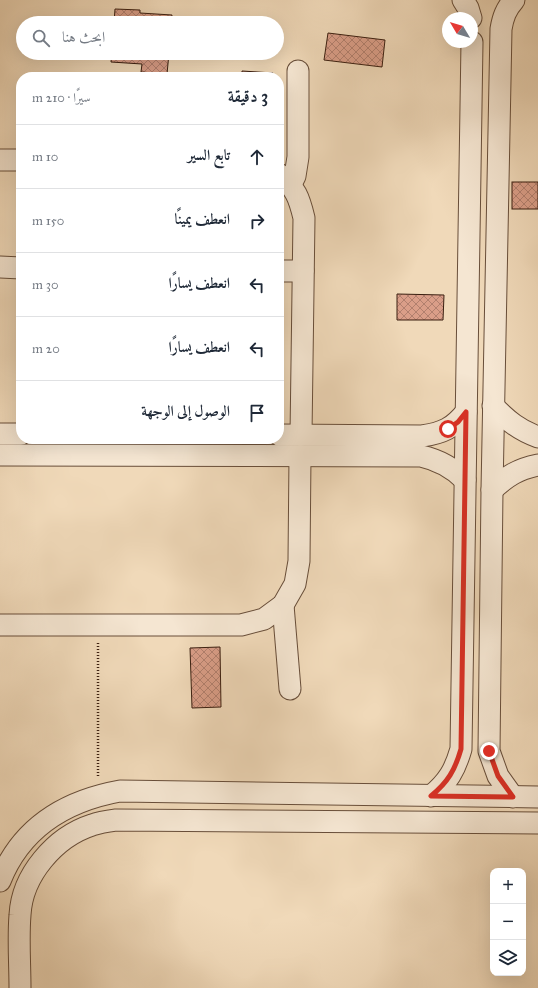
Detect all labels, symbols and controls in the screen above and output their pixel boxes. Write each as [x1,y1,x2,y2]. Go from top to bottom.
north arrow [442,12,478,48]
search box [16,16,284,60]
icon: search [30,27,52,49]
text: ابحث هنا [62,28,105,46]
text: 3 دقيقة [228,86,268,107]
text: سيرًا · 210 m [32,90,91,106]
text: تابع السير [188,146,230,164]
icon: ahead [246,146,268,168]
text: 10 m [32,149,58,165]
text: انعطف يمينًا [175,210,230,228]
icon: right [246,210,268,232]
text: 150 m [32,213,64,229]
text: انعطف يسارًا [168,274,230,292]
icon: left [246,274,268,296]
text: 30 m [32,277,59,293]
text: انعطف يسارًا [168,338,230,356]
icon: left [246,338,268,360]
text: 20 m [32,341,60,357]
text: الوصول إلى الوجهة [141,402,230,420]
icon: arrive [246,402,268,424]
route start [439,420,457,438]
route end [480,742,498,760]
map controls [490,868,526,976]
button: + [490,868,526,904]
button: − [490,904,526,940]
button: layers [490,940,526,976]

